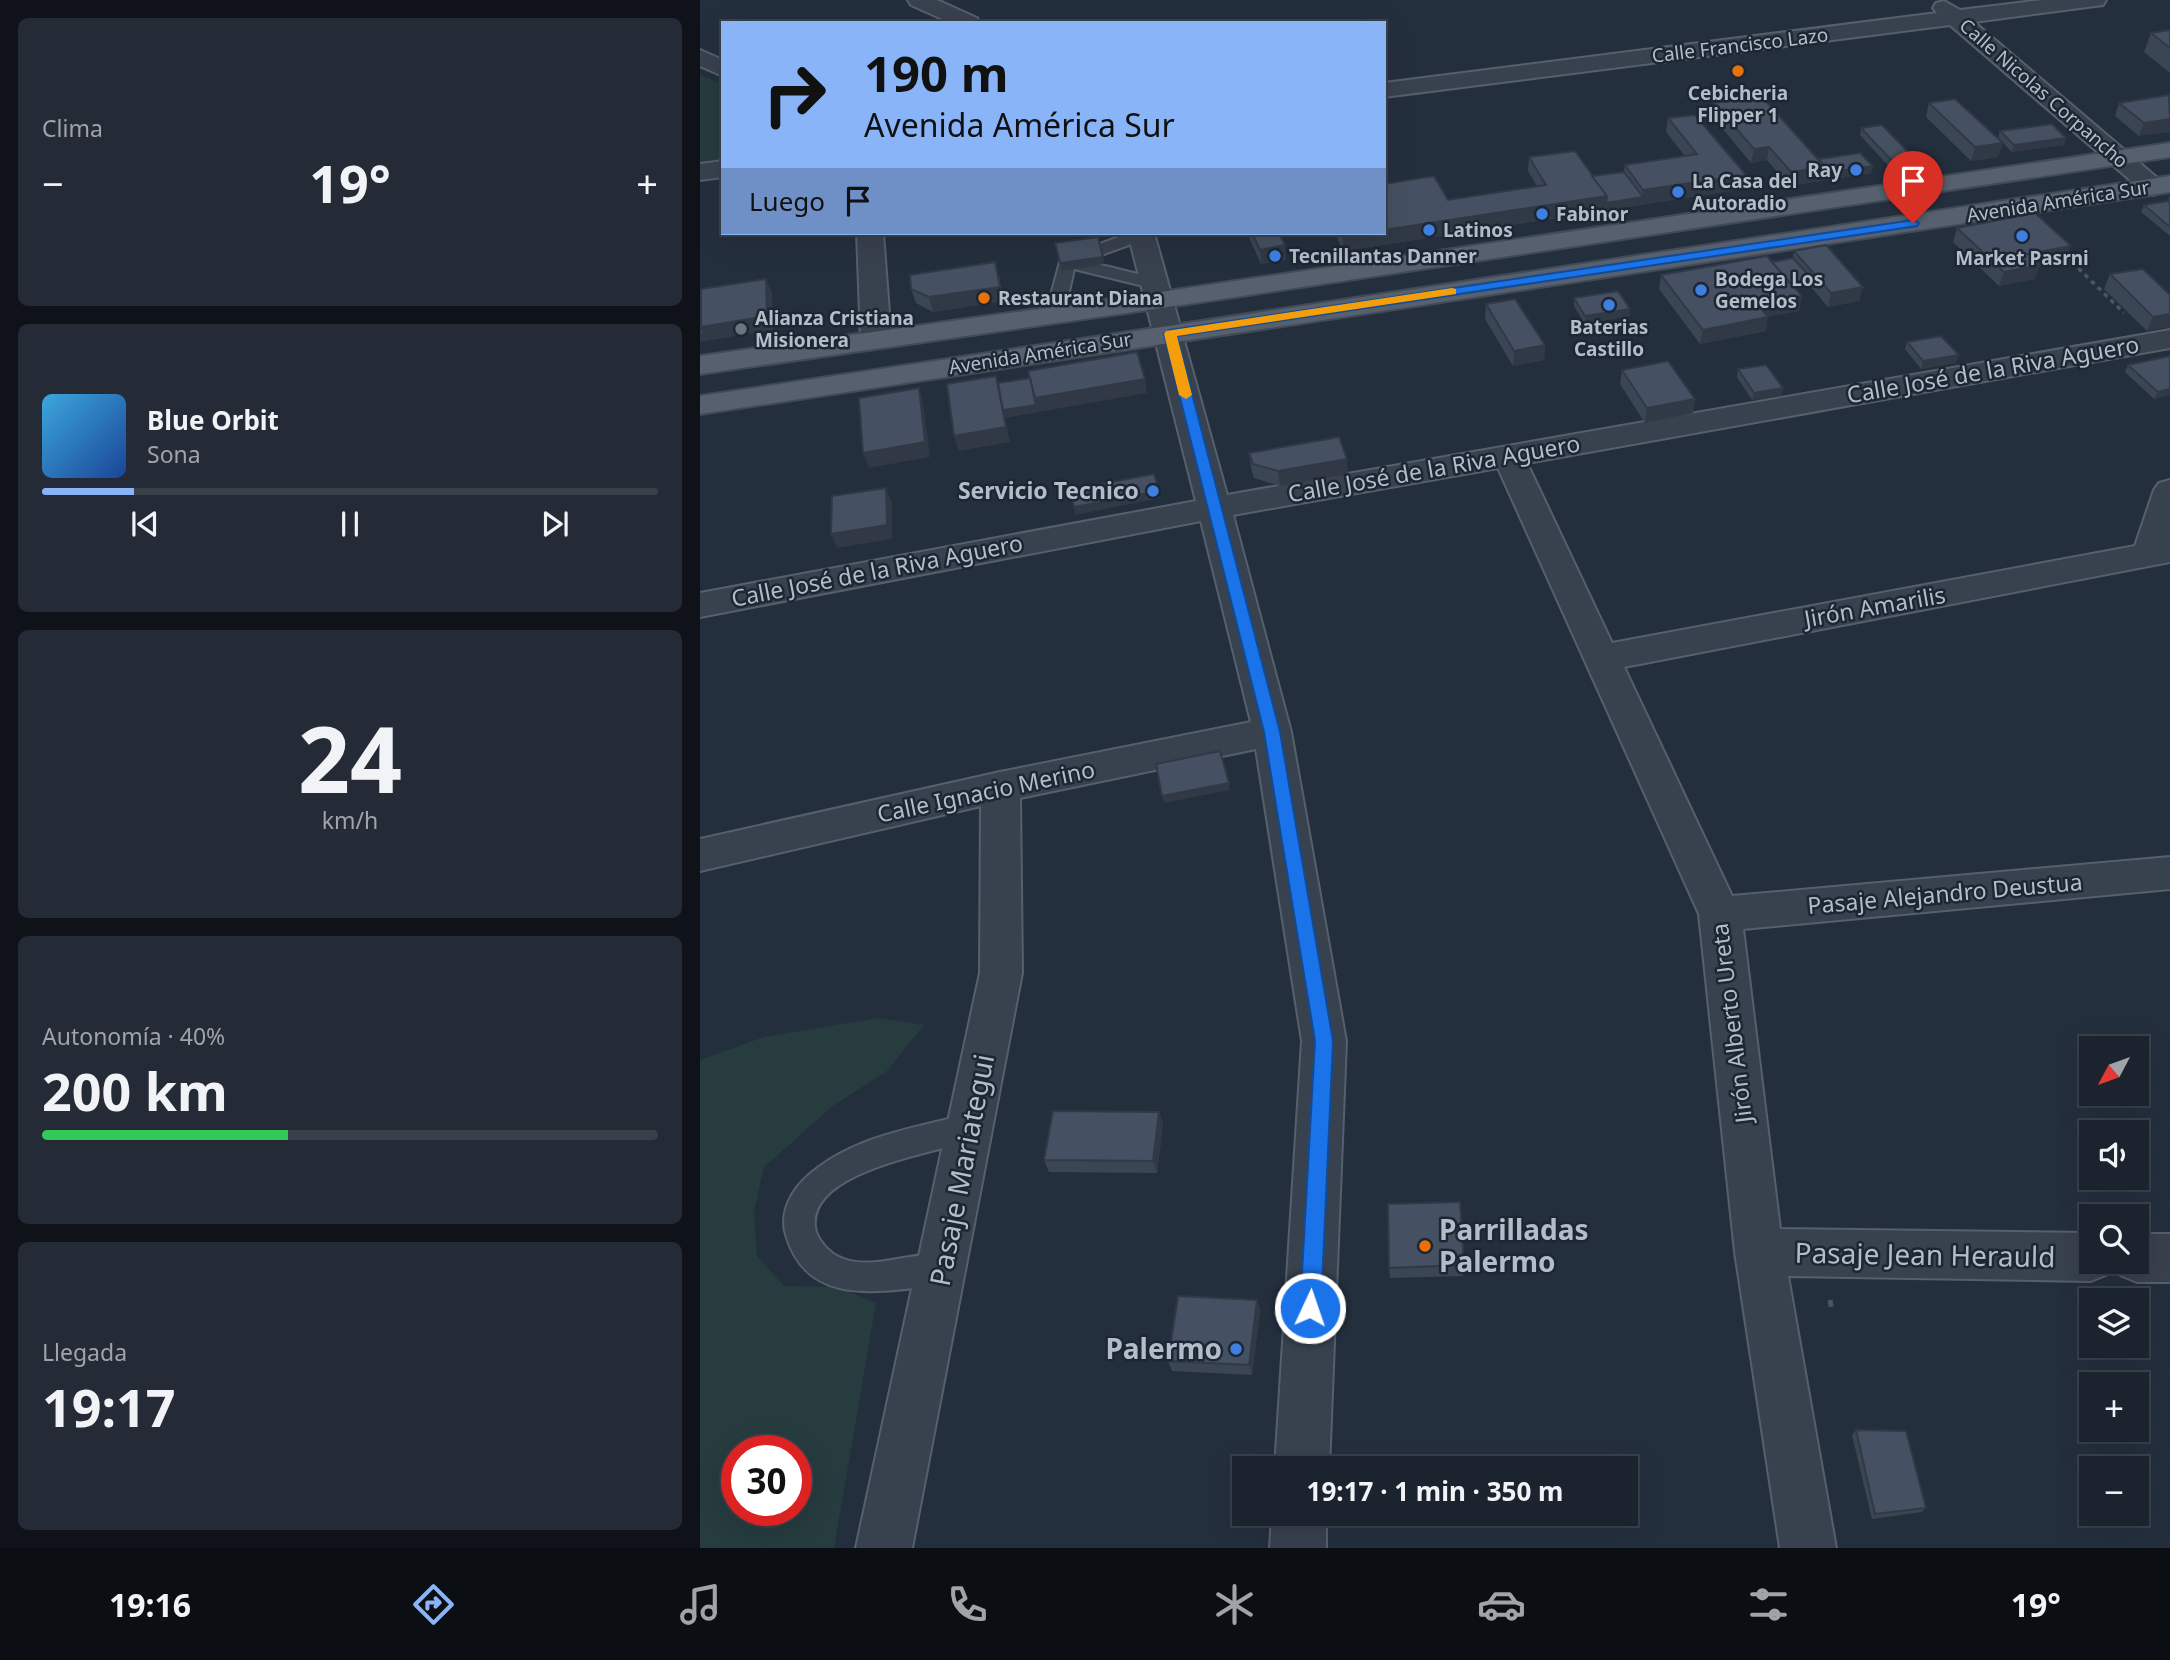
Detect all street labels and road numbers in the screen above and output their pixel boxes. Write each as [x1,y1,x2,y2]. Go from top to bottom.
street label: Calle Nicolas Corpancho [1954,13,2134,173]
street label: Calle Francisco Lazo [1650,21,1830,69]
street label: Avenida América Sur [1965,174,2151,228]
street label: Avenida América Sur [947,326,1133,380]
street label: Calle José de la Riva Aguero [1844,328,2141,410]
street label: Calle José de la Riva Aguero [1285,427,1582,509]
street label: Calle José de la Riva Aguero [728,526,1025,614]
street label: Jirón Amarilis [1800,578,1948,635]
street label: Calle Ignacio Merino [874,752,1097,830]
street label: Pasaje Alejandro Deustua [1806,865,2084,921]
street label: Jirón Alberto Ureta [1703,921,1759,1127]
street label: Pasaje Mariategui [920,1051,1002,1289]
street label: Pasaje Jean Herauld [1794,1233,2056,1275]

